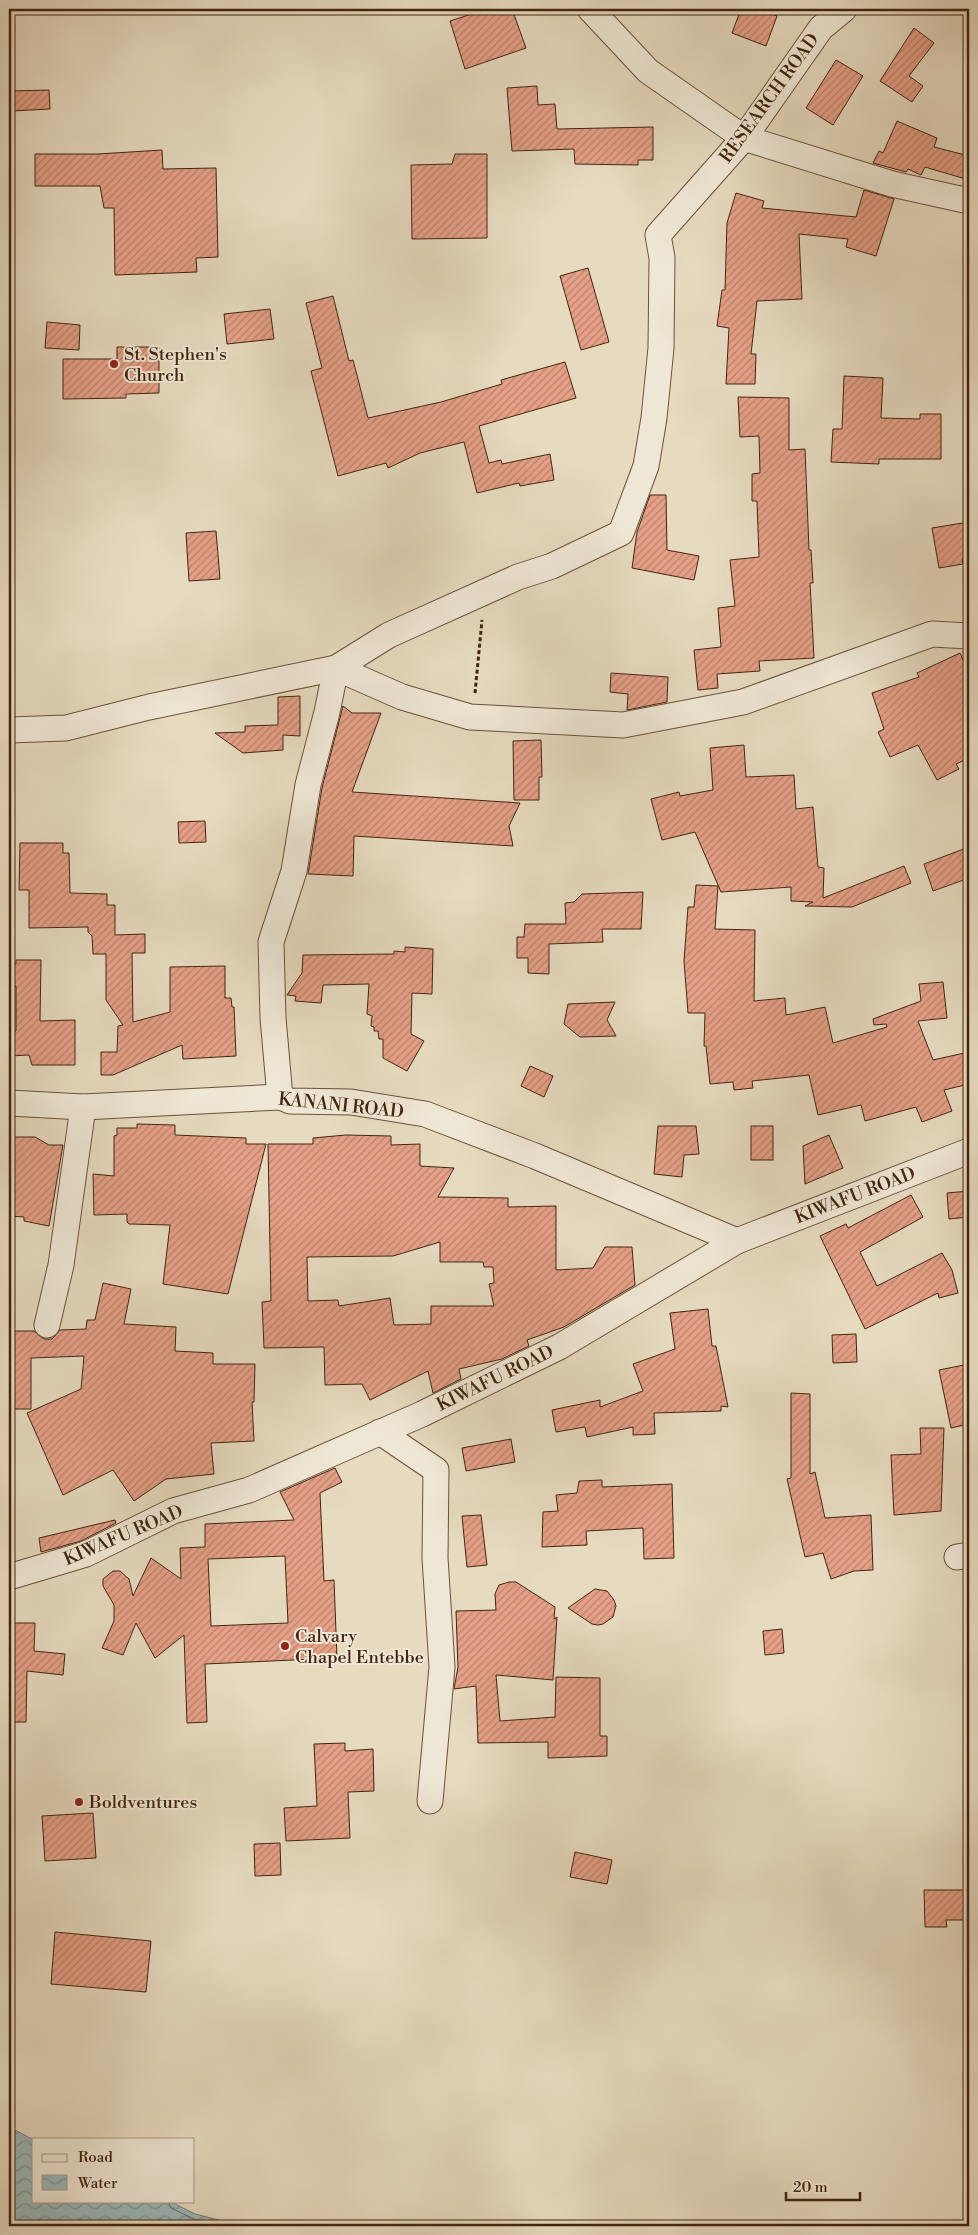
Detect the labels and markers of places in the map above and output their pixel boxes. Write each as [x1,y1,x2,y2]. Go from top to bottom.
place label: St. Stephen's Church [124,343,227,387]
marker: St. Stephen's Church [108,358,120,370]
place label: Calvary Chapel Entebbe [295,1625,424,1669]
marker: Calvary Chapel Entebbe [279,1640,291,1652]
place label: Boldventures [88,1791,197,1814]
marker: Boldventures [73,1796,85,1808]

